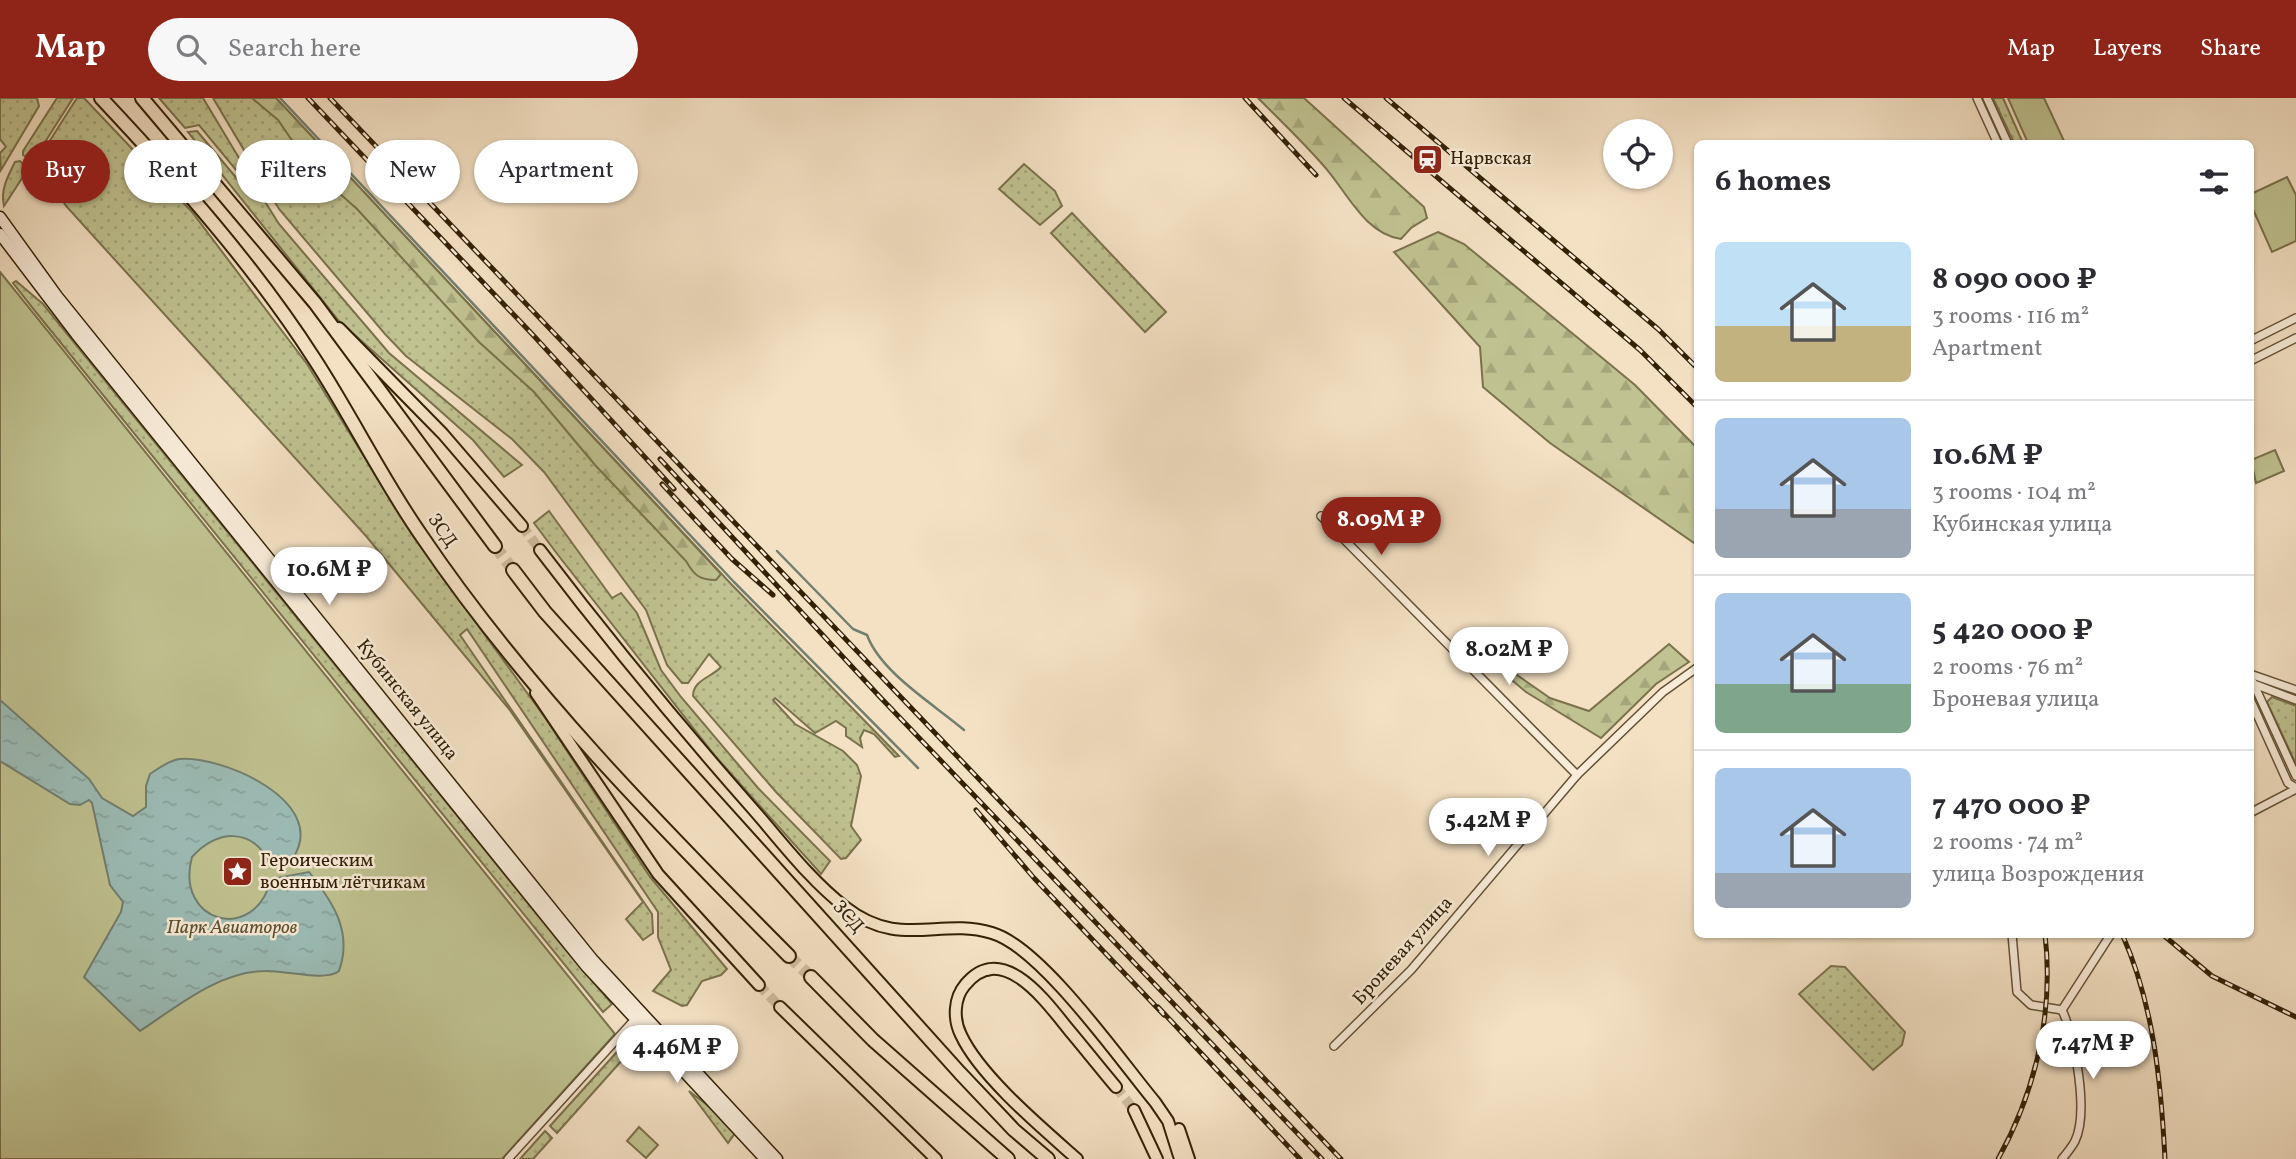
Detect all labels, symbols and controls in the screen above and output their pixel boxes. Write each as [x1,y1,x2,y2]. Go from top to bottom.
search box [148,18,638,81]
text: Map [35,26,106,72]
icon: search [172,30,210,68]
text: Search here [228,31,361,67]
text: Map [2007,32,2055,66]
text: Layers [2093,32,2162,66]
text: Share [2200,32,2261,66]
map controls [1603,119,1673,189]
button: locate [1603,119,1673,189]
chip: Buy [21,140,110,203]
chip: Rent [124,140,222,203]
chip: Filters [236,140,351,203]
chip: New [365,140,460,203]
chip: Apartment [474,140,638,203]
station icon: Нарвская [1410,142,1444,176]
place label: Нарвская [1450,146,1532,172]
text: 6 homes [1715,161,1831,203]
icon: filters [2195,163,2233,201]
text: 8 090 000 ₽ [1932,259,2097,301]
icon: home [1771,270,1855,354]
text: 3 rooms · 116 m² [1932,301,2089,333]
text: Apartment [1932,333,2043,365]
text: 10.6M ₽ [1932,435,2043,477]
icon: home [1771,446,1855,530]
text: 3 rooms · 104 m² [1932,477,2096,509]
pin: 8.09M ₽ [1316,498,1446,557]
text: 8.09M ₽ [1337,504,1425,536]
street label: ЗСД [421,509,463,553]
text: Кубинская улица [1932,509,2113,541]
pin: 10.6M ₽ [264,547,394,607]
text: 10.6M ₽ [286,554,372,586]
text: 5 420 000 ₽ [1932,610,2093,652]
icon: home [1771,621,1855,705]
pin: 8.02M ₽ [1444,628,1574,687]
street label: Кубинская улица [350,634,464,766]
text: 8.02M ₽ [1465,634,1553,666]
text: 2 rooms · 76 m² [1932,652,2083,684]
text: Броневая улица [1932,684,2100,716]
text: 7 470 000 ₽ [1932,785,2091,827]
icon: home [1771,796,1855,880]
pin: 5.42M ₽ [1423,798,1553,858]
text: 5.42M ₽ [1445,805,1531,837]
text: 2 rooms · 74 m² [1932,827,2083,859]
place label: Героическим военным лётчикам [260,848,426,896]
place icon: Героическим военным лётчикам [220,855,254,889]
text: улица Возрождения [1932,859,2144,891]
street label: Броневая улица [1347,891,1459,1011]
street label: ЗСД [826,895,870,939]
park label: Парк Авиаторов [167,915,297,941]
pin: 7.47M ₽ [2028,1021,2158,1081]
pin: 4.46M ₽ [612,1026,742,1085]
text: 7.47M ₽ [2052,1028,2134,1060]
text: 4.46M ₽ [632,1032,722,1064]

